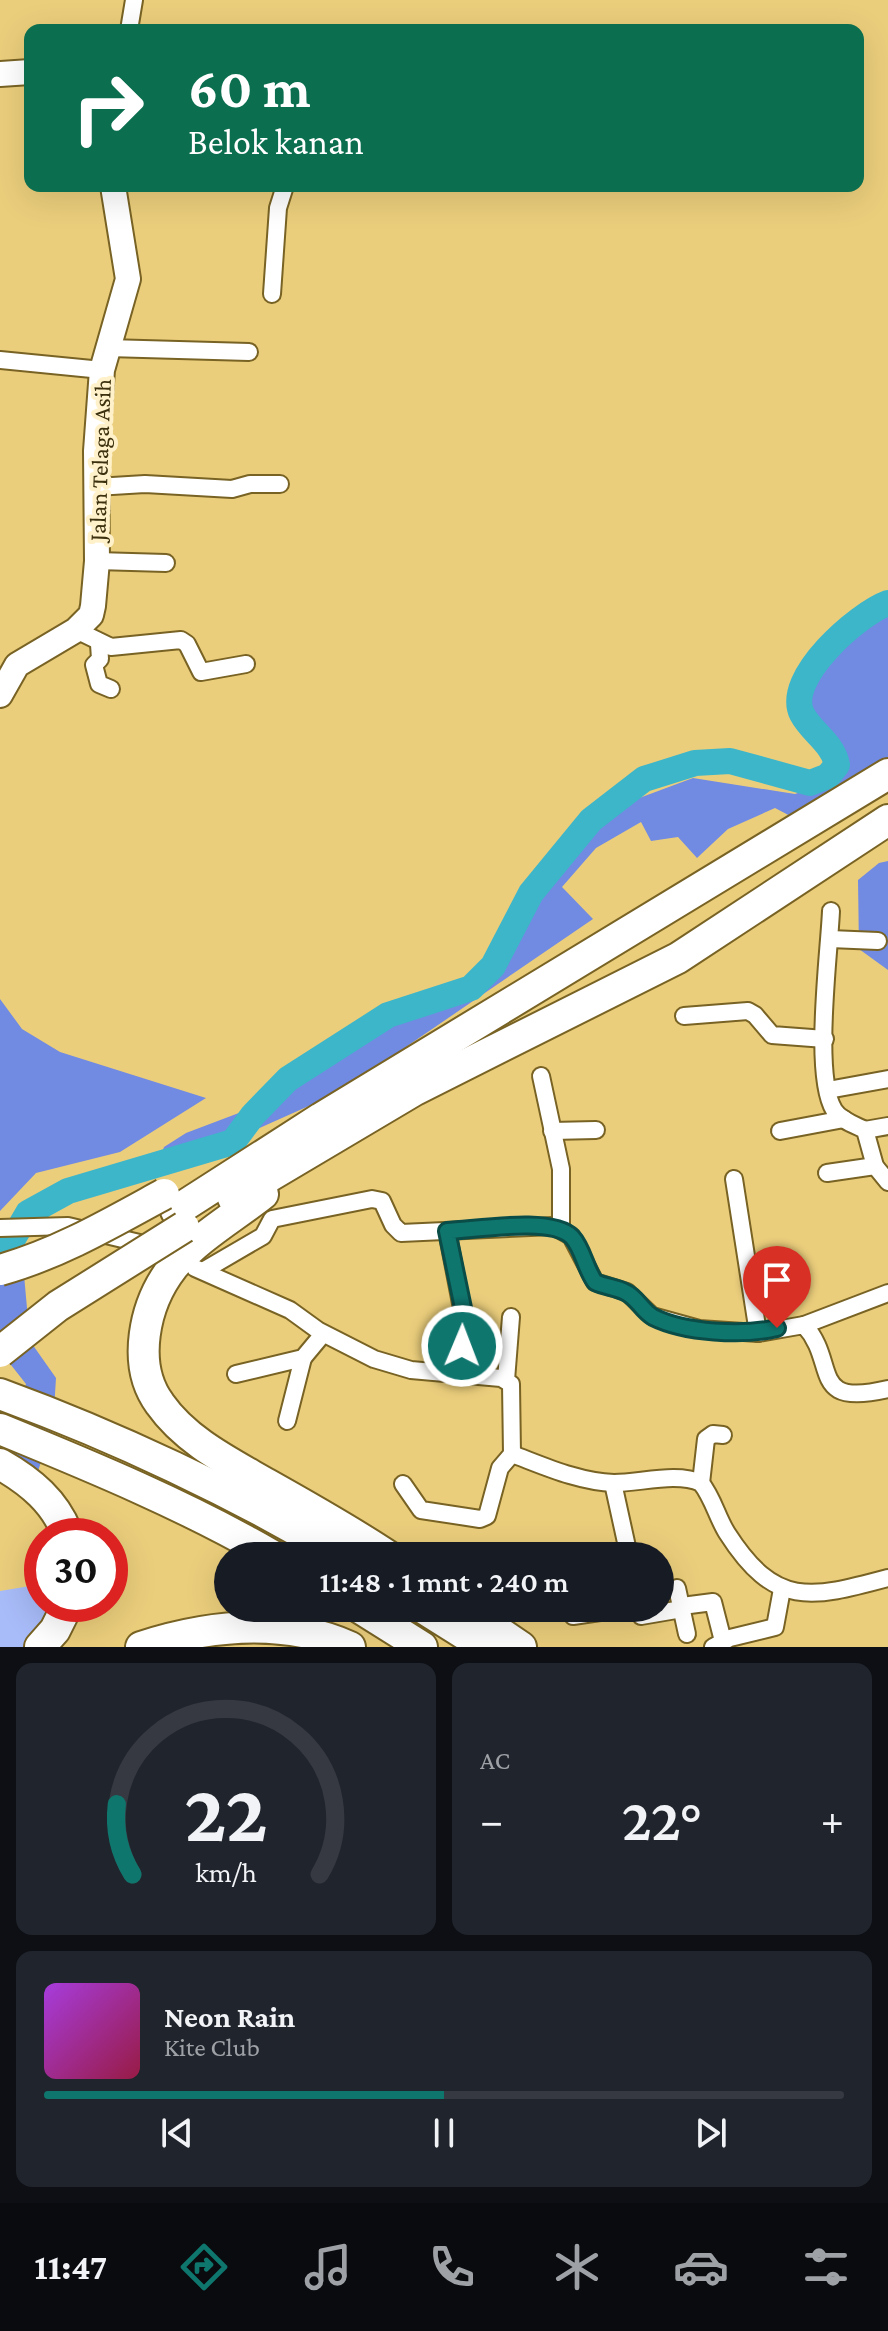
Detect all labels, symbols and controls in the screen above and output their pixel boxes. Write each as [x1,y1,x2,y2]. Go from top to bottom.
icon: right [56,56,160,160]
text: 60 m [188,57,311,119]
text: Belok kanan [188,122,364,162]
street label: Jalan Telaga Asih [83,378,116,544]
pin [743,1246,811,1328]
icon: arrive [755,1258,799,1302]
position arrow [420,1304,504,1388]
speed limit sign: 30 [24,1518,128,1622]
text: 11:48 · 1 mnt · 240 m [319,1565,569,1598]
text: AC [480,1746,510,1775]
text: 22 [184,1766,268,1859]
text: 22° [622,1786,702,1853]
text: − [480,1796,503,1844]
text: + [821,1796,844,1844]
text: km/h [195,1856,257,1888]
text: Neon Rain [164,2000,295,2033]
text: Kite Club [164,2033,260,2062]
icon: previous [155,2111,199,2155]
icon: pause [422,2111,466,2155]
icon: next [689,2111,733,2155]
icon: directions [176,2239,232,2295]
icon: music [300,2239,356,2295]
icon: phone [424,2239,480,2295]
icon: climate [549,2239,605,2295]
icon: car [673,2239,729,2295]
icon: filters [798,2239,854,2295]
text: 11:47 [34,2247,107,2287]

